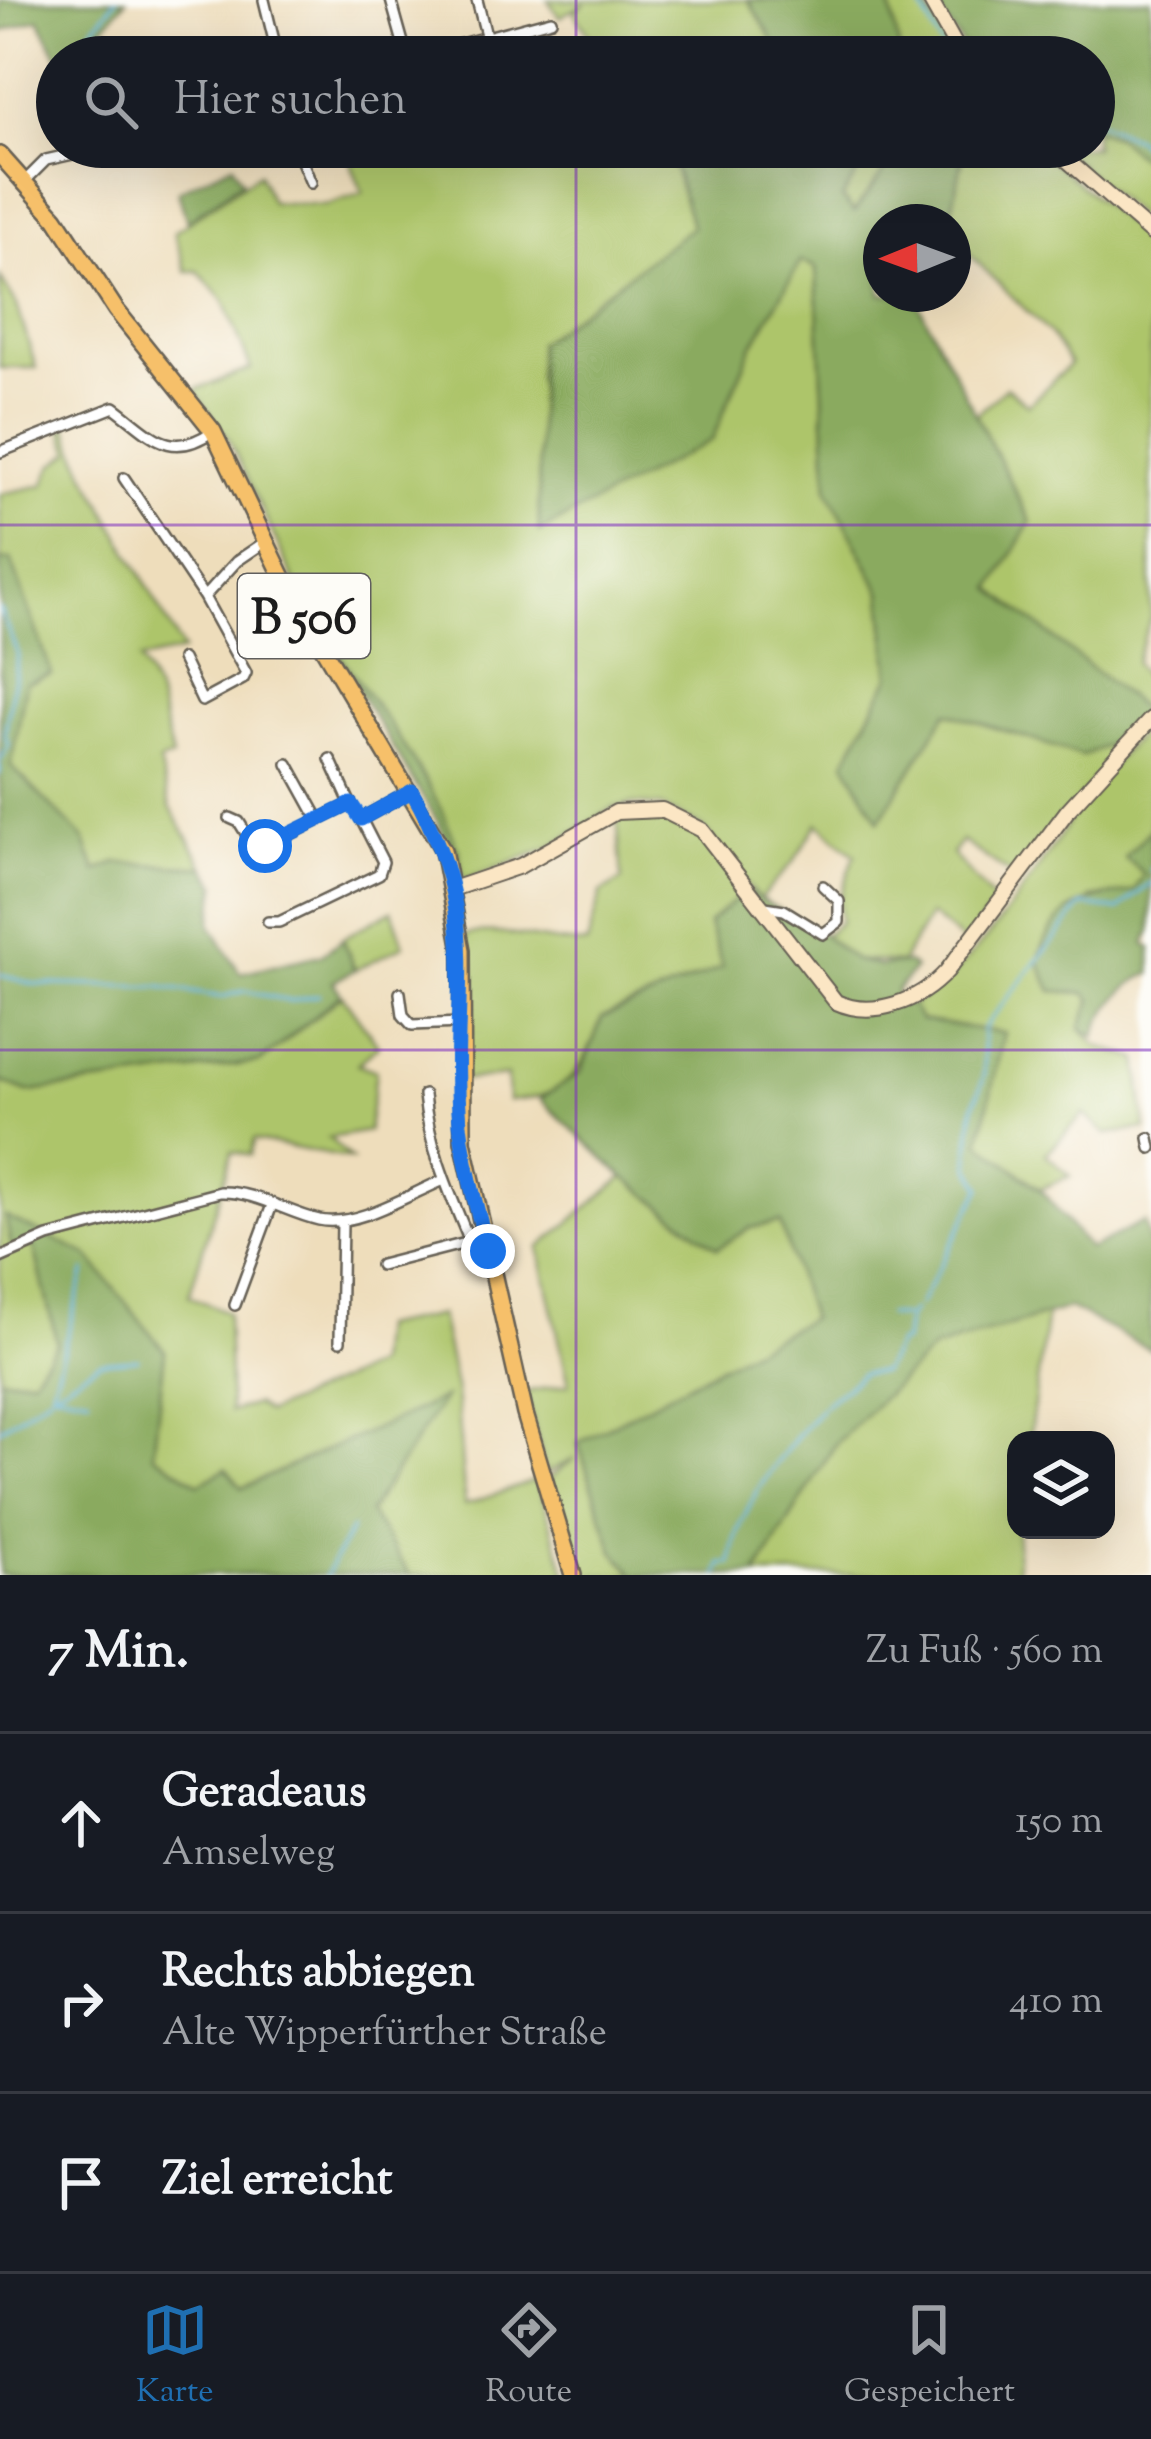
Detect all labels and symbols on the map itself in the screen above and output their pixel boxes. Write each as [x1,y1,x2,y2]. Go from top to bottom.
north arrow [863,204,971,312]
road number: B 506 [238,574,370,658]
route start [238,819,292,873]
route end [461,1224,515,1278]

